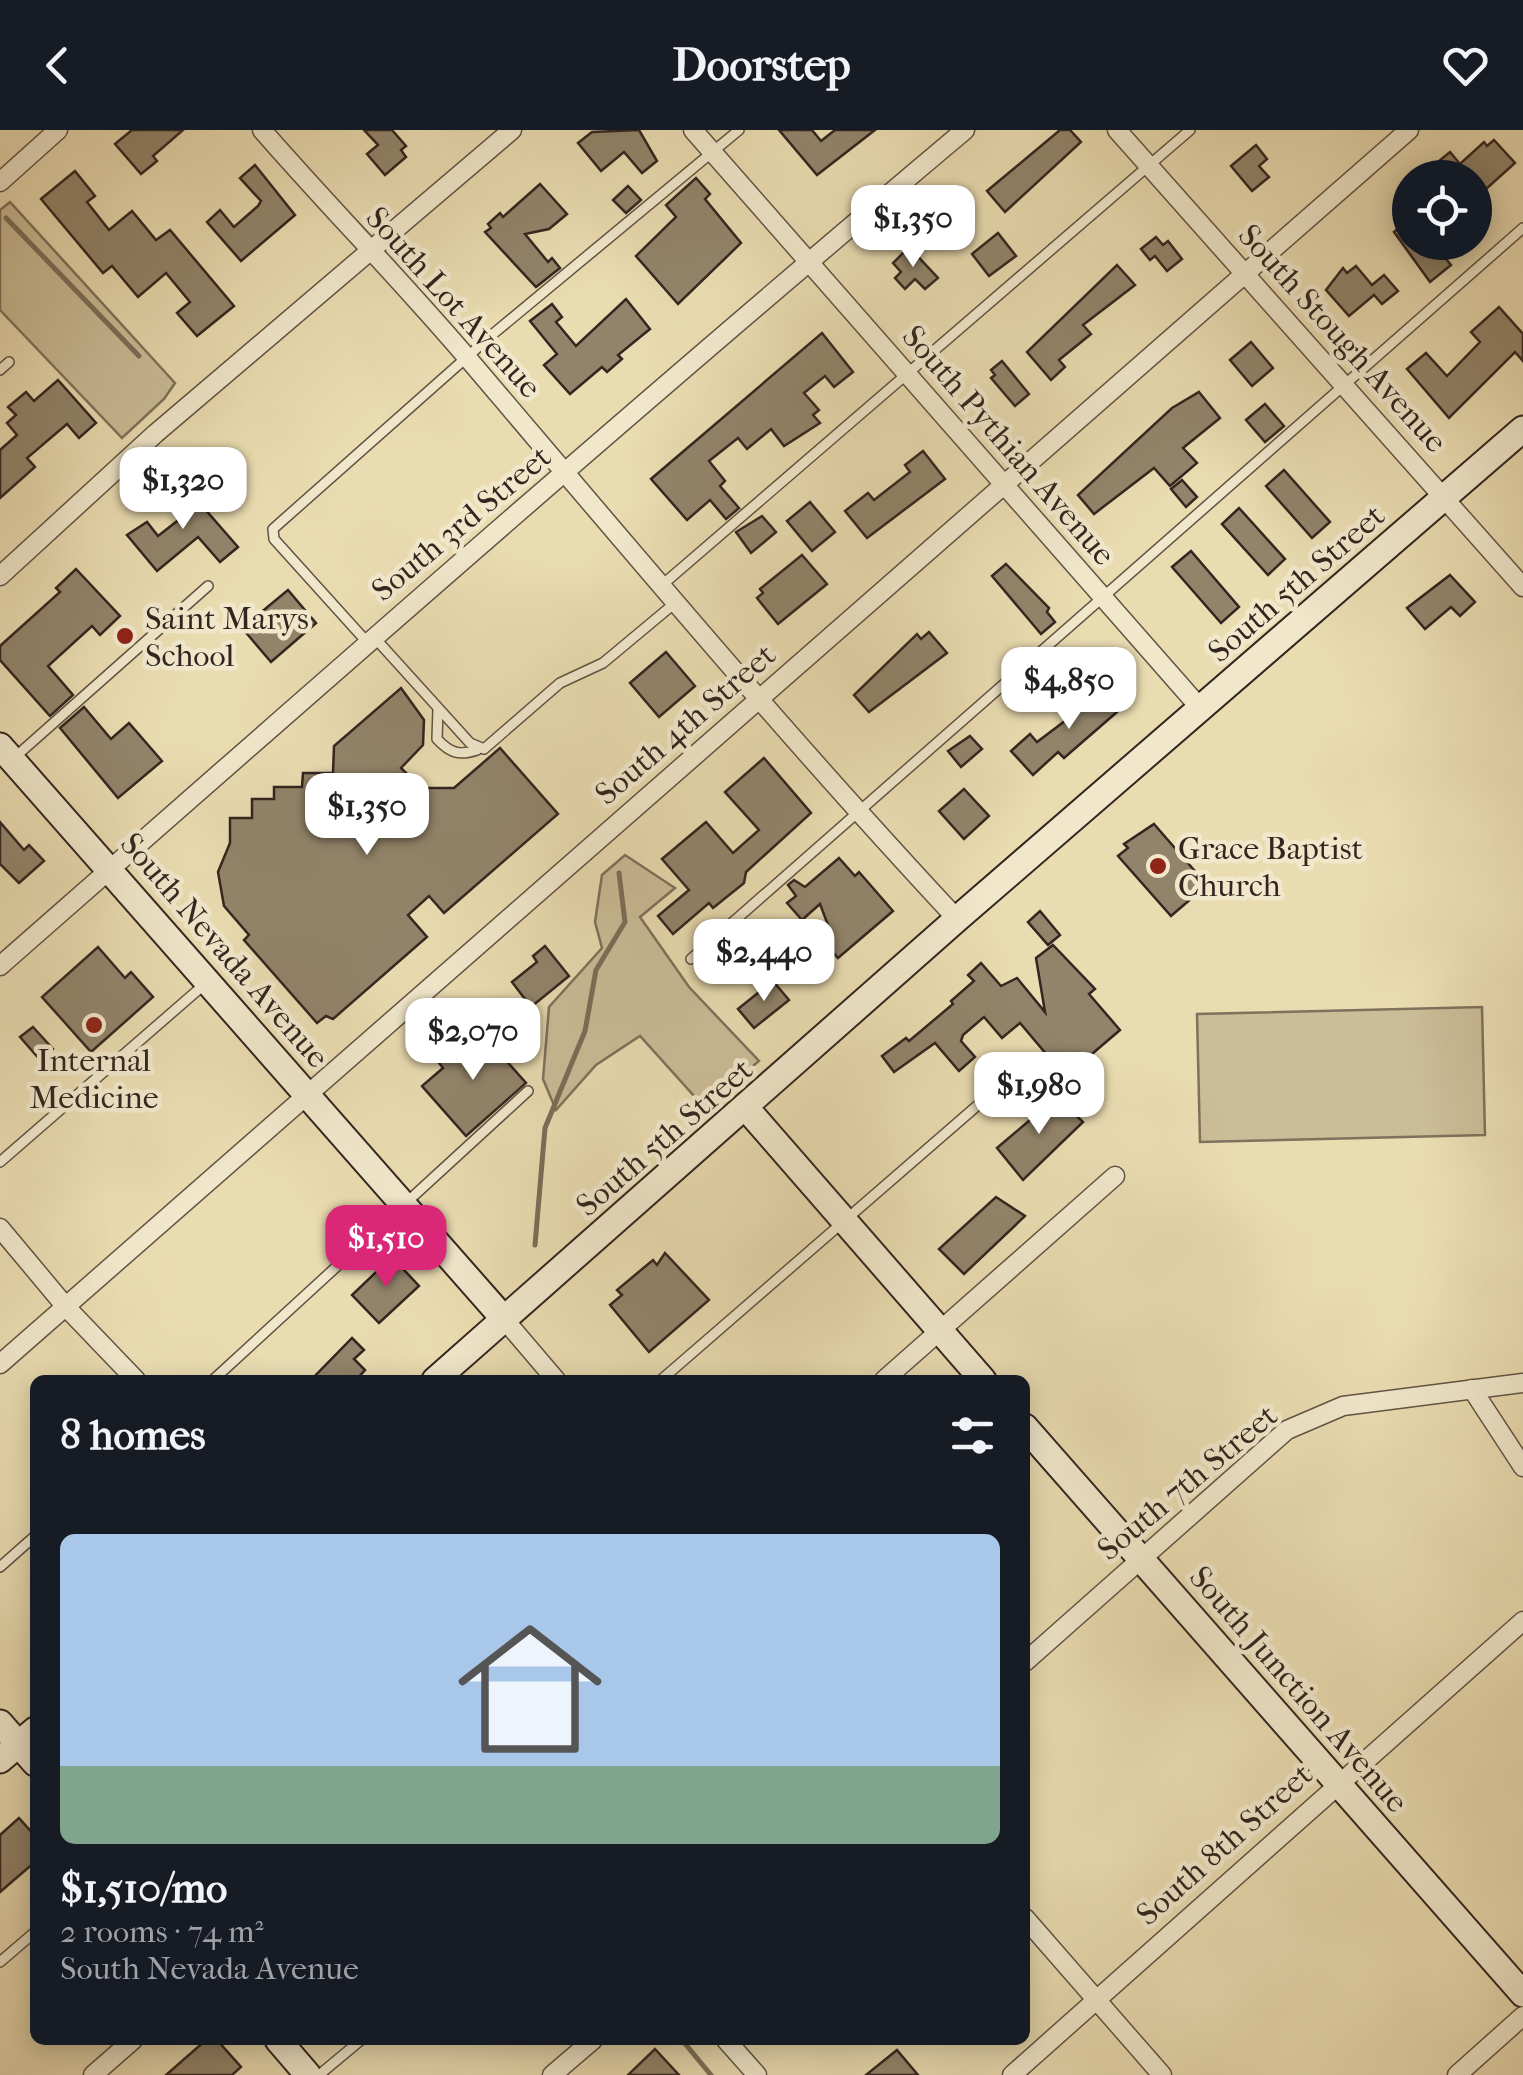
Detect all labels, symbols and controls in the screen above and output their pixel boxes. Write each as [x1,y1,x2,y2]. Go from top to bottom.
icon: back [30,38,85,93]
icon: heart [1438,38,1493,93]
text: Doorstep [672,39,851,92]
map controls [1392,160,1492,260]
button: locate [1392,160,1492,260]
pin: $1,350 [832,185,994,270]
street label: South Lot Avenue [358,199,549,405]
text: $1,350 [873,199,953,236]
street label: South Stough Avenue [1231,217,1455,460]
street label: South Pythian Avenue [894,318,1123,573]
street label: South 3rd Street [364,438,559,609]
pin: $1,320 [102,447,264,532]
text: $1,320 [142,461,224,498]
street label: South 5th Street [1201,496,1392,670]
place label: Saint Marys School [145,600,309,674]
marker: Saint Marys School [114,625,136,647]
street label: South 4th Street [588,636,783,813]
pin: $4,850 [988,647,1150,732]
text: $4,850 [1023,661,1115,698]
pin: $1,350 [286,773,448,858]
text: $1,350 [327,787,407,824]
street label: South Nevada Avenue [113,825,337,1075]
place label: Grace Baptist Church [1178,830,1364,904]
marker: Grace Baptist Church [1147,855,1169,877]
pin: $2,440 [683,919,845,1004]
text: $2,440 [715,933,813,970]
pin: $2,070 [392,998,554,1083]
text: $2,070 [427,1012,519,1049]
marker: Internal Medicine [83,1014,105,1036]
place label: Internal Medicine [29,1042,159,1116]
street label: South 5th Street [569,1050,760,1224]
pin: $1,980 [958,1052,1120,1137]
text: $1,980 [996,1066,1082,1103]
pin: $1,510 [305,1205,467,1290]
text: $1,510 [347,1219,425,1256]
street label: South 7th Street [1090,1396,1285,1568]
icon: filters [945,1408,1000,1463]
text: 8 homes [60,1411,206,1460]
street label: South Junction Avenue [1182,1559,1416,1820]
icon: home [440,1599,620,1779]
street label: South 8th Street [1129,1755,1320,1933]
text: $1,510/mo [60,1864,227,1913]
text: 2 rooms · 74 m² [60,1913,264,1950]
text: South Nevada Avenue [60,1950,359,1987]

